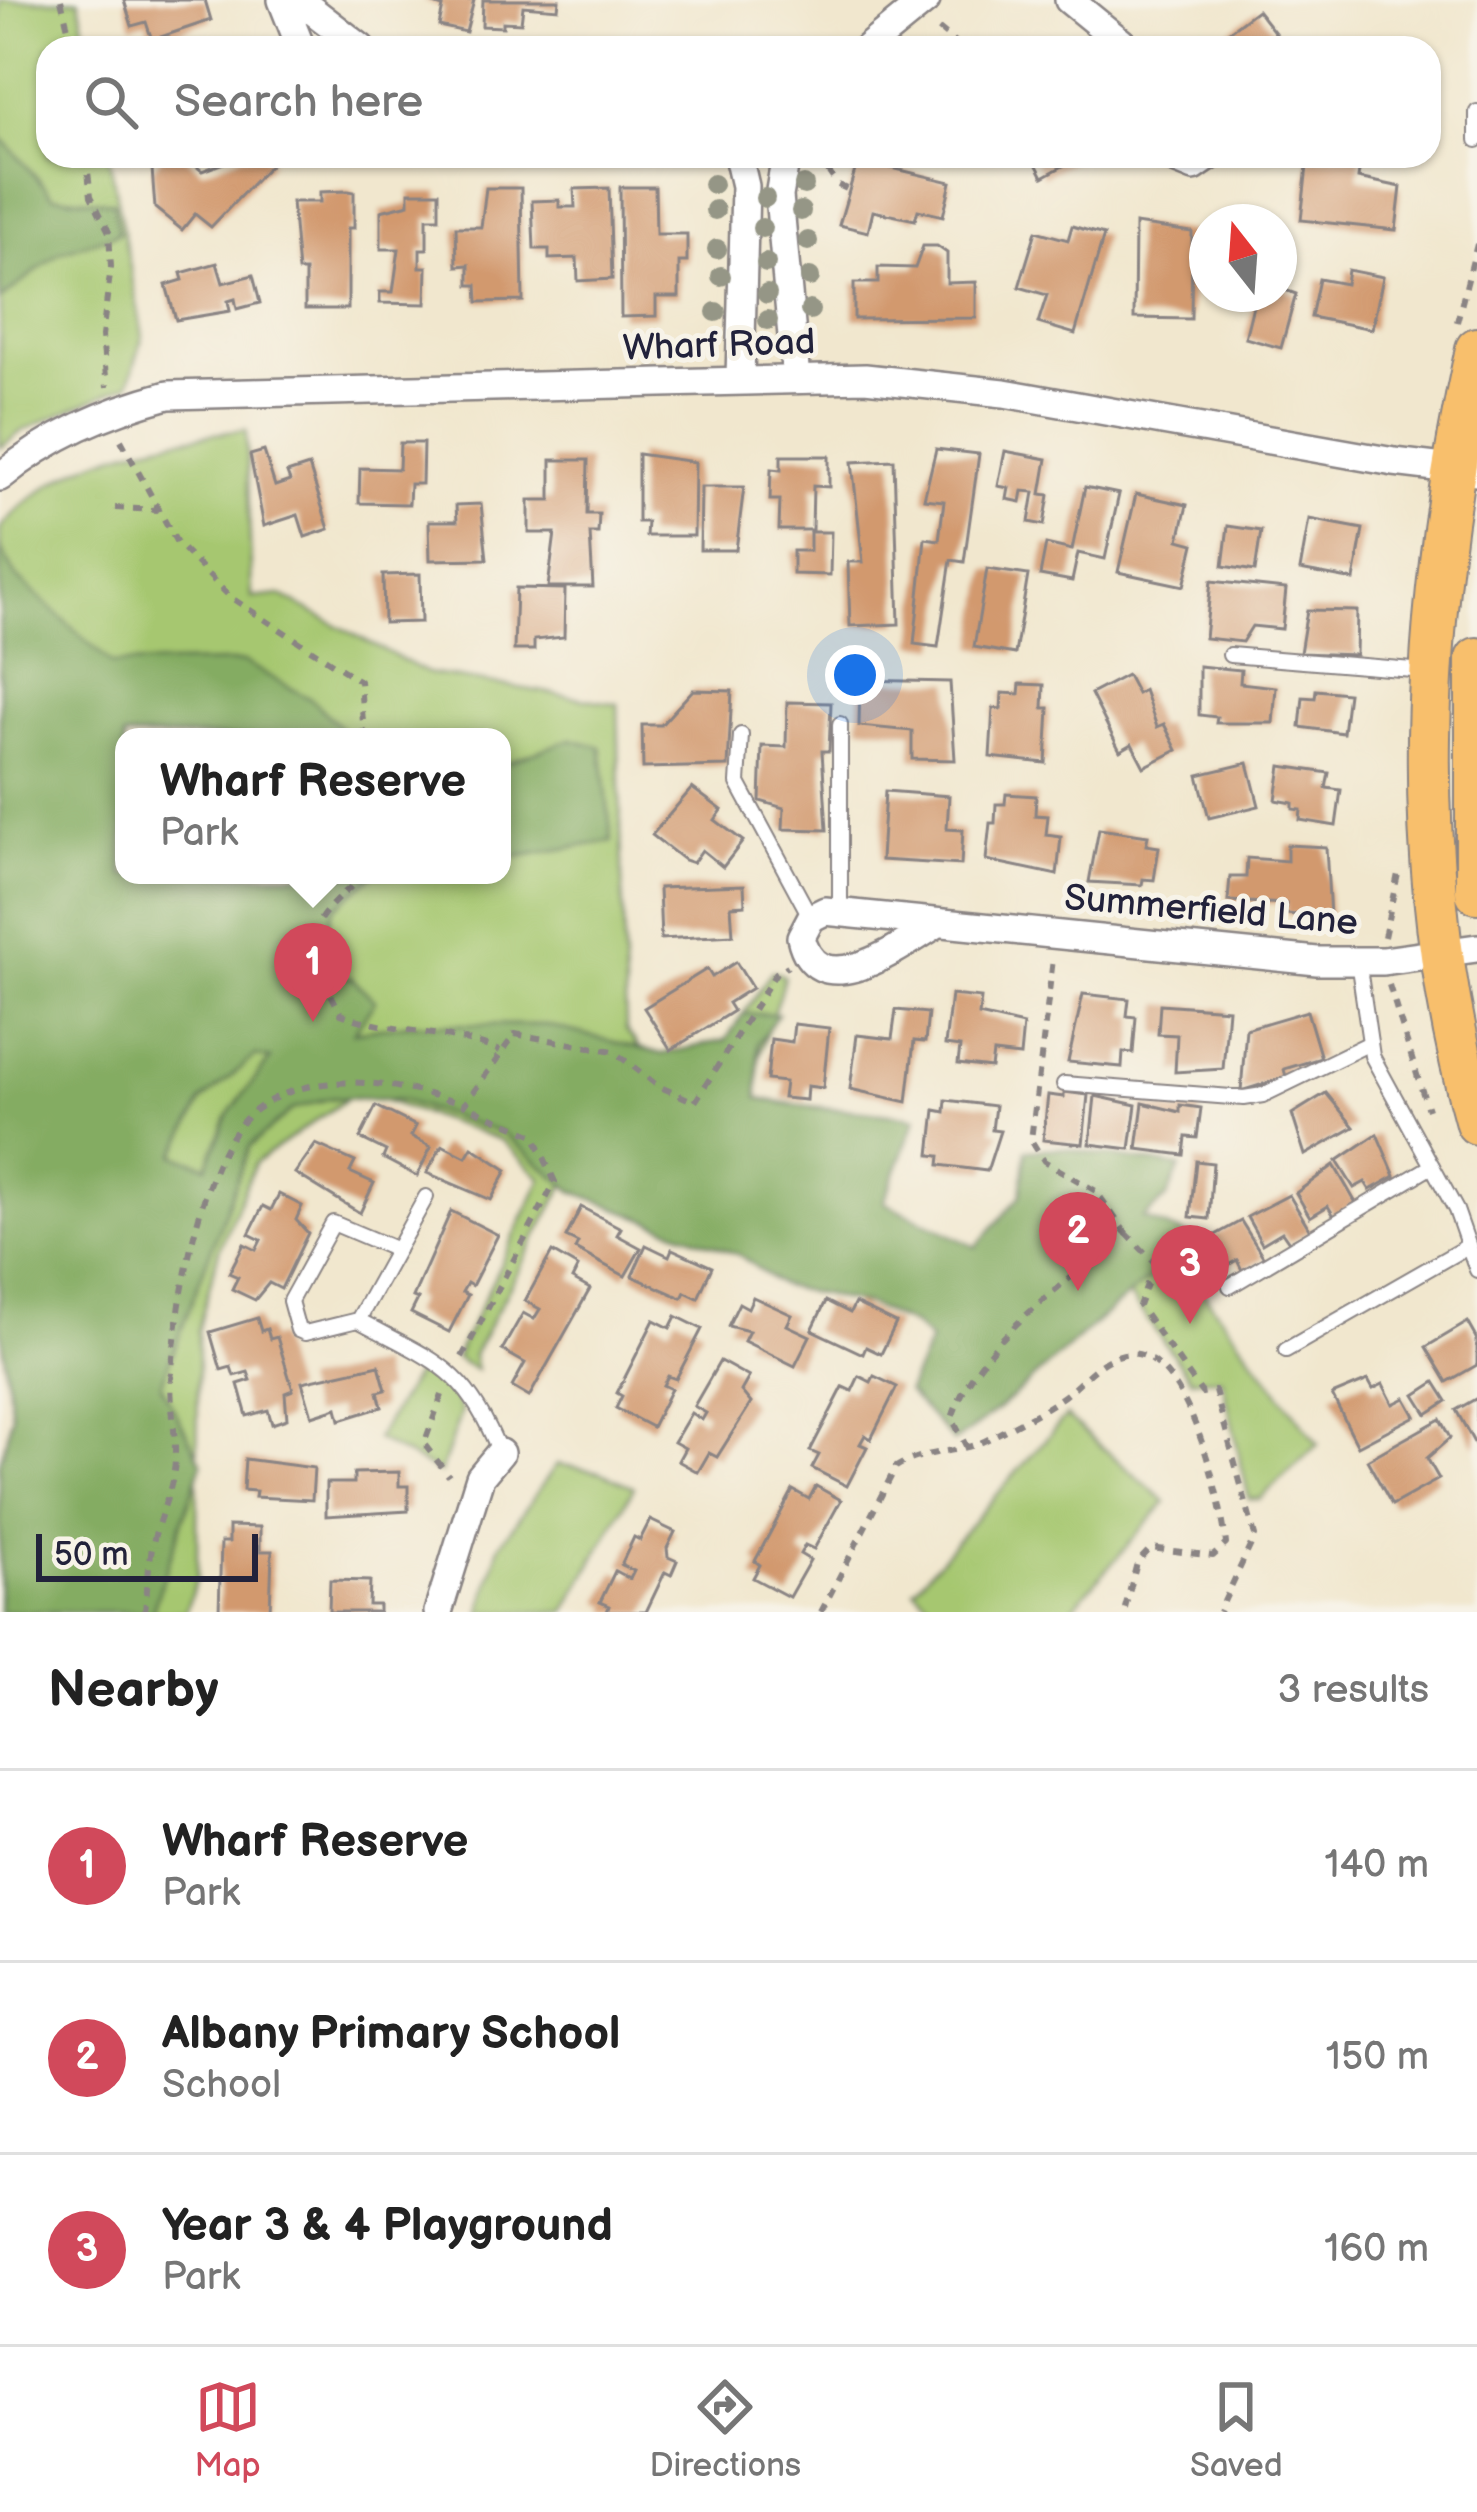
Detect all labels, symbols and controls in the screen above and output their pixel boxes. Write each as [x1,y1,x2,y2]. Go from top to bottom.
search box [36,36,1441,168]
icon: search [78,69,144,135]
text: Search here [174,75,423,130]
north arrow [1189,204,1297,312]
street label: Wharf Road [622,321,816,371]
your location [825,645,885,705]
popup [115,728,511,884]
text: Wharf Reserve [160,755,466,810]
text: Park [160,810,238,857]
street label: Summerfield Lane [1063,877,1359,945]
pin: 1 [274,923,352,1022]
pin: 2 [1039,1192,1117,1291]
pin: 3 [1151,1225,1229,1324]
scale bar [36,1528,258,1581]
text: 50 m [54,1535,129,1575]
text: Nearby [48,1660,219,1721]
text: 3 results [1277,1667,1429,1714]
text: Wharf Reserve [162,1815,468,1870]
text: 1 [79,1842,95,1889]
text: 140 m [1324,1842,1429,1889]
text: Park [162,1870,240,1917]
text: Albany Primary School [162,2007,620,2062]
text: 2 [75,2034,99,2081]
text: 150 m [1326,2034,1429,2081]
text: School [162,2062,281,2109]
text: Year 3 & 4 Playground [162,2199,613,2254]
text: 3 [76,2226,98,2273]
text: 160 m [1324,2226,1429,2273]
text: Park [162,2254,240,2301]
tab: Map [194,2374,261,2486]
tab: Directions [649,2374,801,2486]
tab: Saved [1190,2374,1283,2486]

